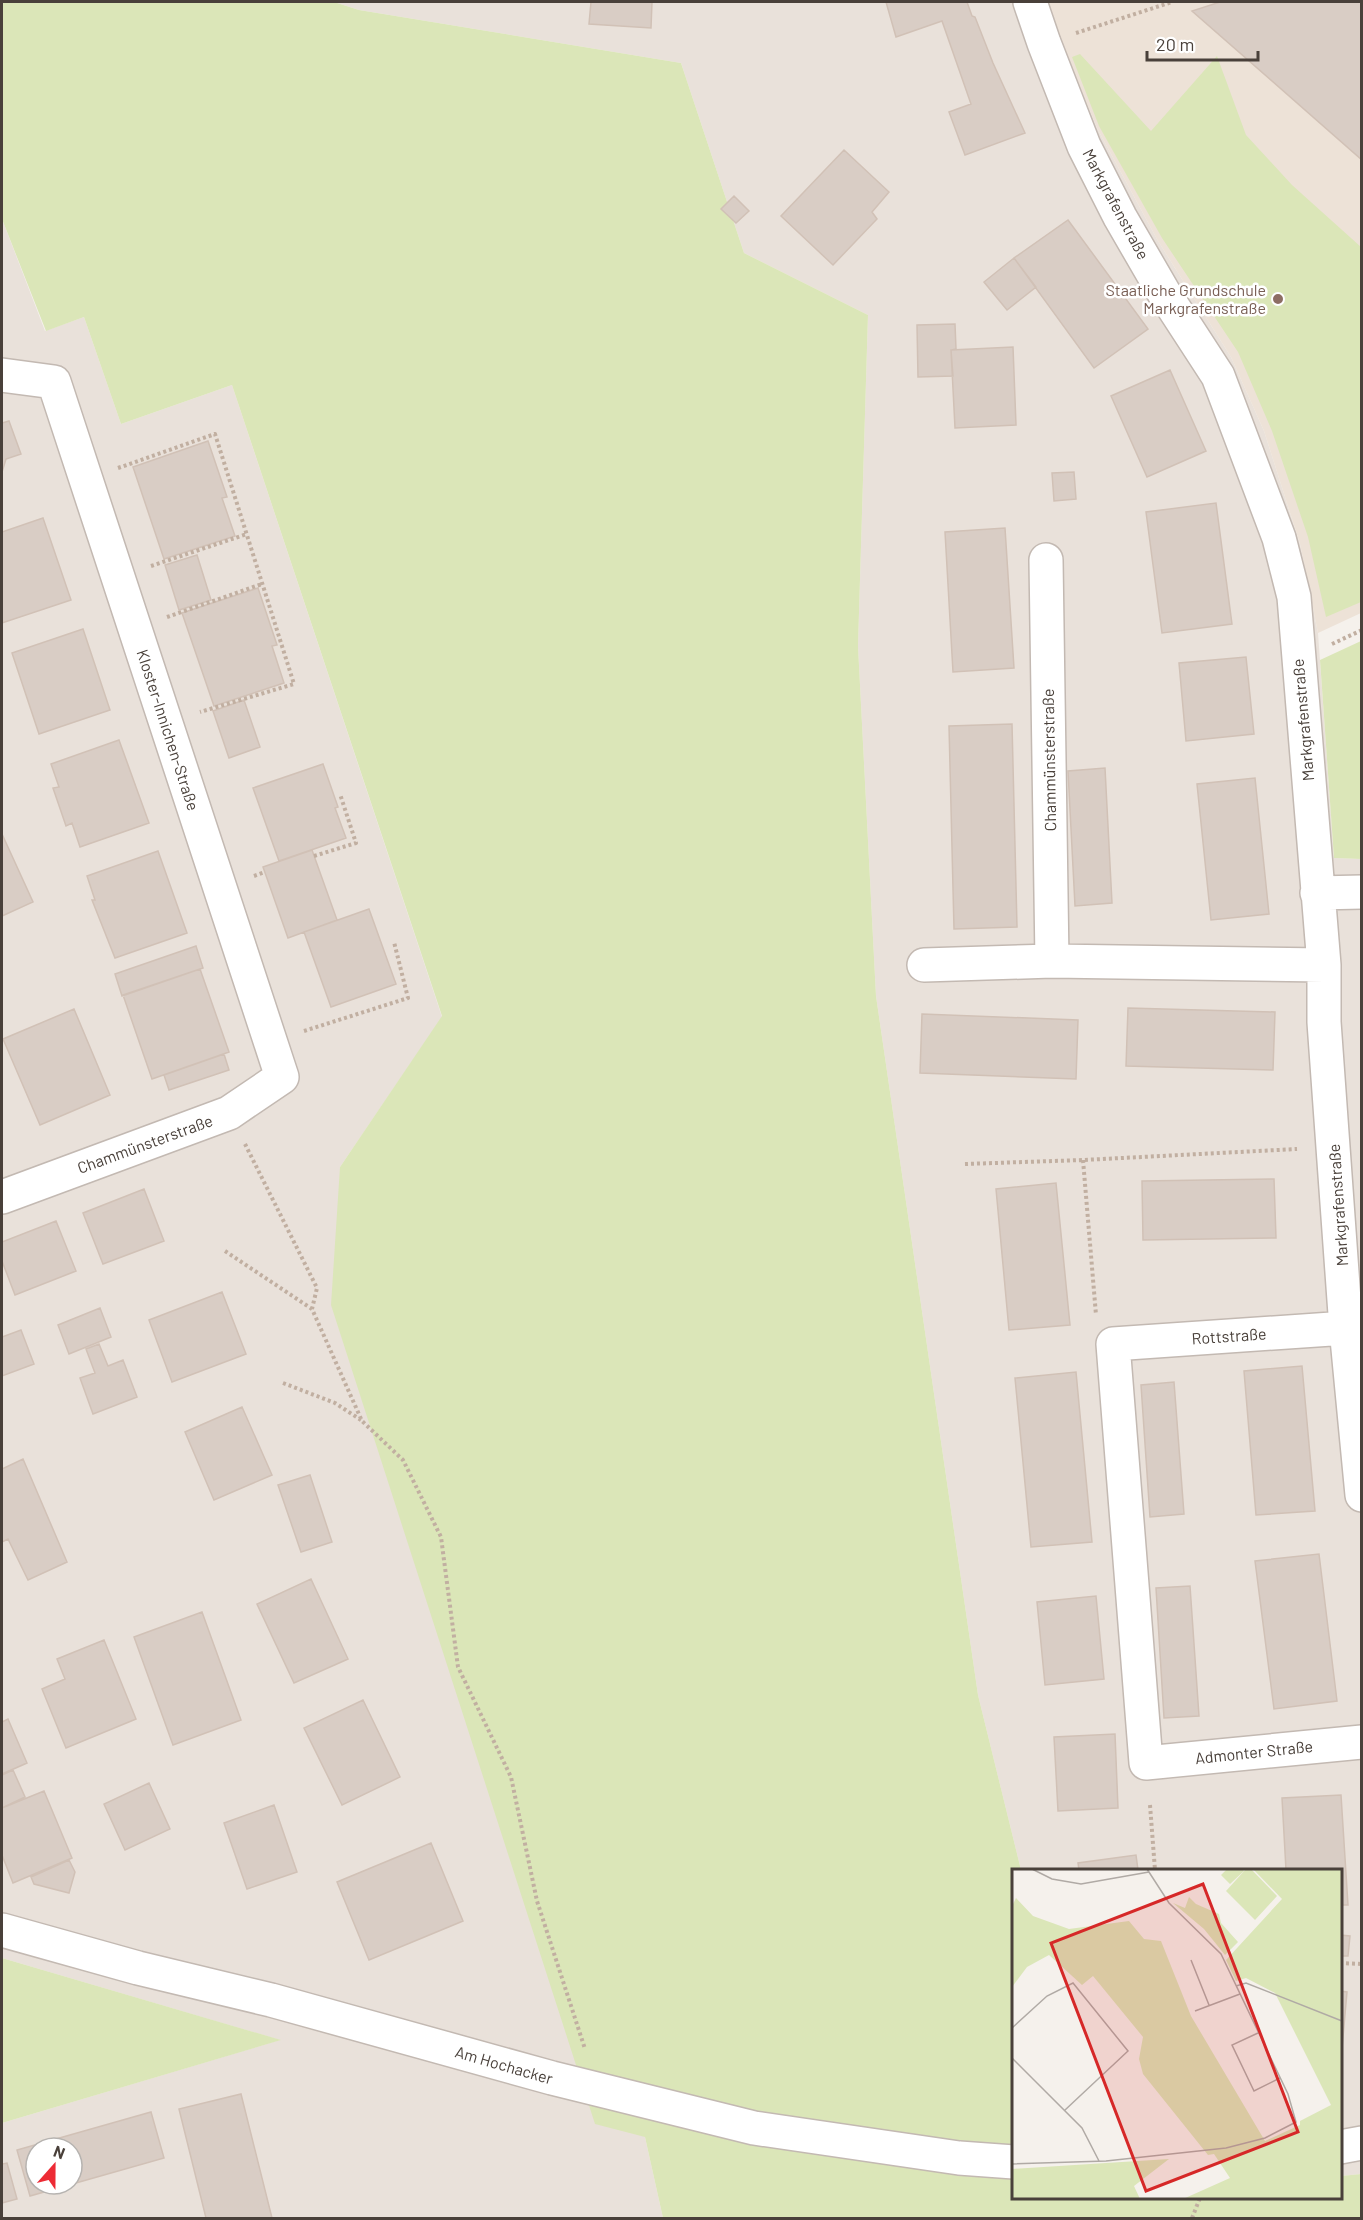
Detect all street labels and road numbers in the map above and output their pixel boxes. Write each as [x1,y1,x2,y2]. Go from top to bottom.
street label: Markgrafenstraße [1079,145,1154,262]
street label: Kloster-Innichen-Straße [133,647,204,813]
street label: Markgrafenstraße [1288,658,1317,782]
street label: Chammünsterstraße [1038,688,1059,832]
street label: Chammünsterstraße [75,1110,215,1177]
street label: Markgrafenstraße [1324,1143,1351,1267]
street label: Rottstraße [1191,1323,1267,1348]
street label: Admonter Straße [1194,1736,1314,1767]
street label: Am Hochacker [453,2041,555,2088]

